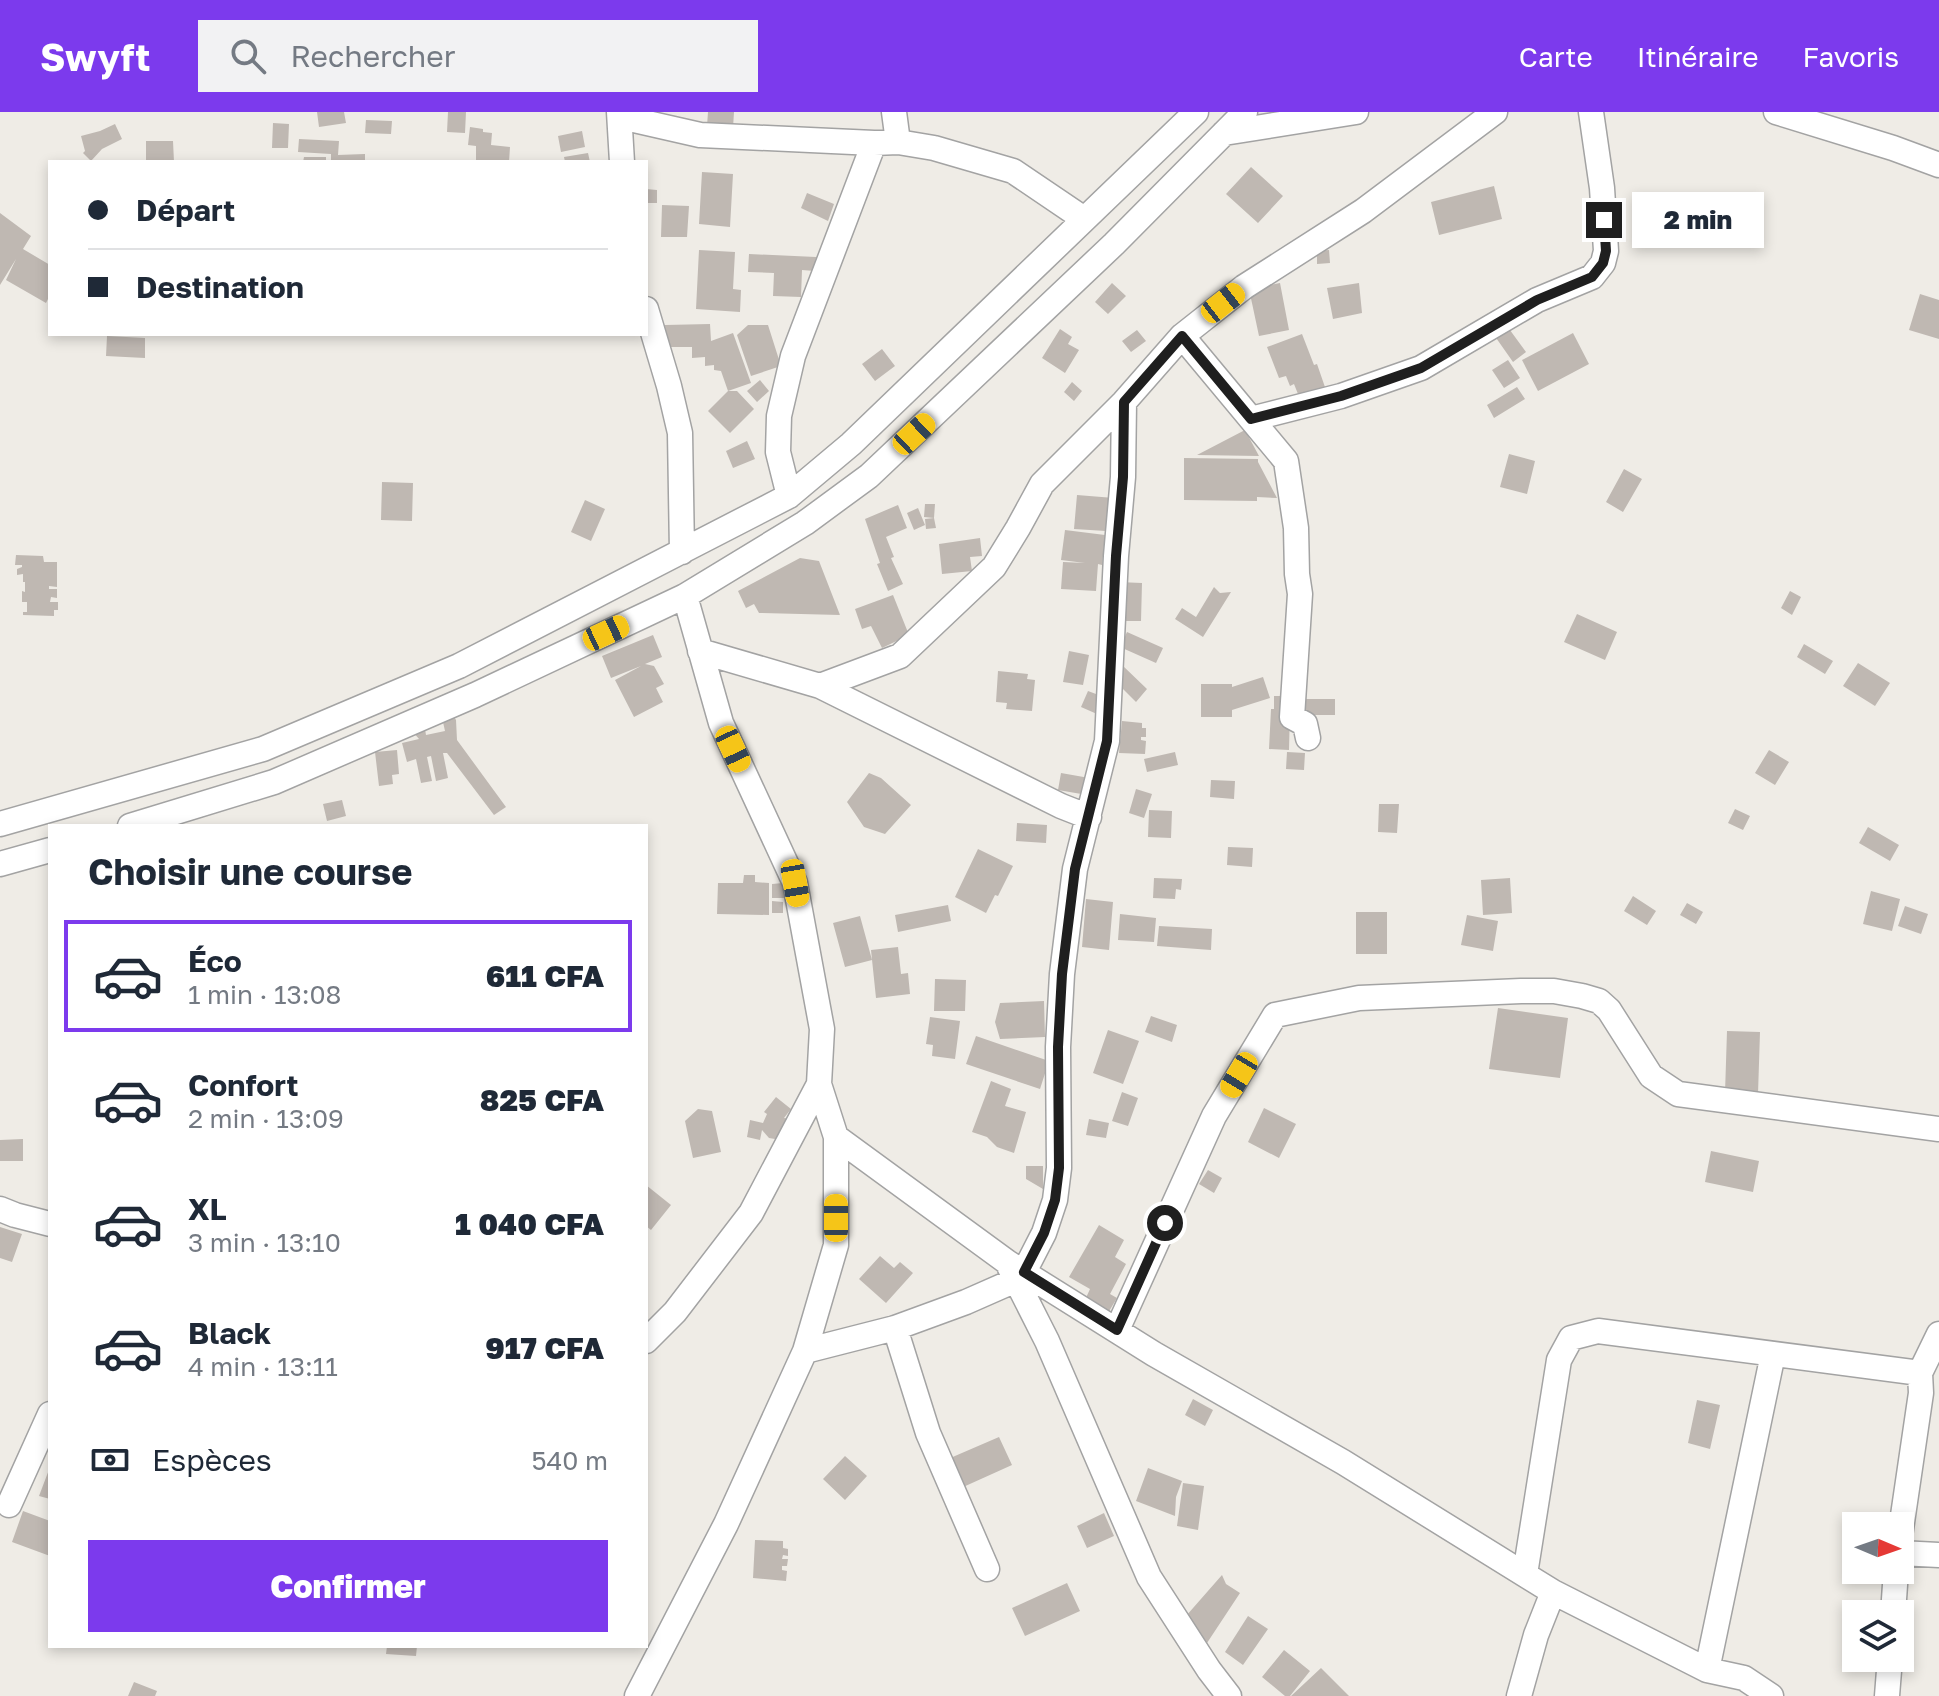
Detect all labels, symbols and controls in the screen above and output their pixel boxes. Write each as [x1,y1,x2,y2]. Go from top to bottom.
search box [198,20,758,92]
text: Swyft [40,34,150,79]
icon: search [226,34,270,78]
text: Rechercher [290,38,455,74]
text: Carte [1519,40,1593,73]
text: Itinéraire [1637,40,1758,73]
text: Favoris [1802,40,1899,73]
text: Départ [136,192,235,228]
callout: 2 min [1632,192,1764,248]
route end [1586,202,1622,238]
text: 2 min [1664,204,1732,235]
text: Destination [136,269,304,305]
car [1197,279,1249,327]
car [888,409,940,459]
car [579,612,633,654]
car [712,722,754,776]
text: Choisir une course [88,850,412,893]
car [779,857,811,909]
icon: car [92,940,164,1012]
text: Éco [188,943,242,979]
text: 611 CFA [486,958,604,994]
text: 1 min · 13:08 [188,979,341,1010]
car [1216,1048,1262,1102]
icon: car [92,1064,164,1136]
text: Confort [188,1067,299,1103]
text: 825 CFA [480,1082,604,1118]
text: 2 min · 13:09 [188,1103,344,1134]
icon: car [92,1188,164,1260]
text: XL [188,1191,227,1227]
car [824,1194,848,1242]
route start [1147,1205,1183,1241]
text: 1 040 CFA [455,1206,604,1242]
text: 3 min · 13:10 [188,1227,341,1258]
icon: car [92,1312,164,1384]
text: Black [188,1315,271,1351]
text: 917 CFA [485,1330,604,1366]
text: 4 min · 13:11 [188,1351,338,1382]
icon: cash [88,1438,132,1482]
text: Espèces [152,1442,272,1478]
text: 540 m [531,1445,608,1476]
north arrow [1842,1512,1914,1584]
map controls [1842,1512,1914,1672]
button: Confirmer [88,1540,608,1632]
button: layers [1842,1600,1914,1672]

